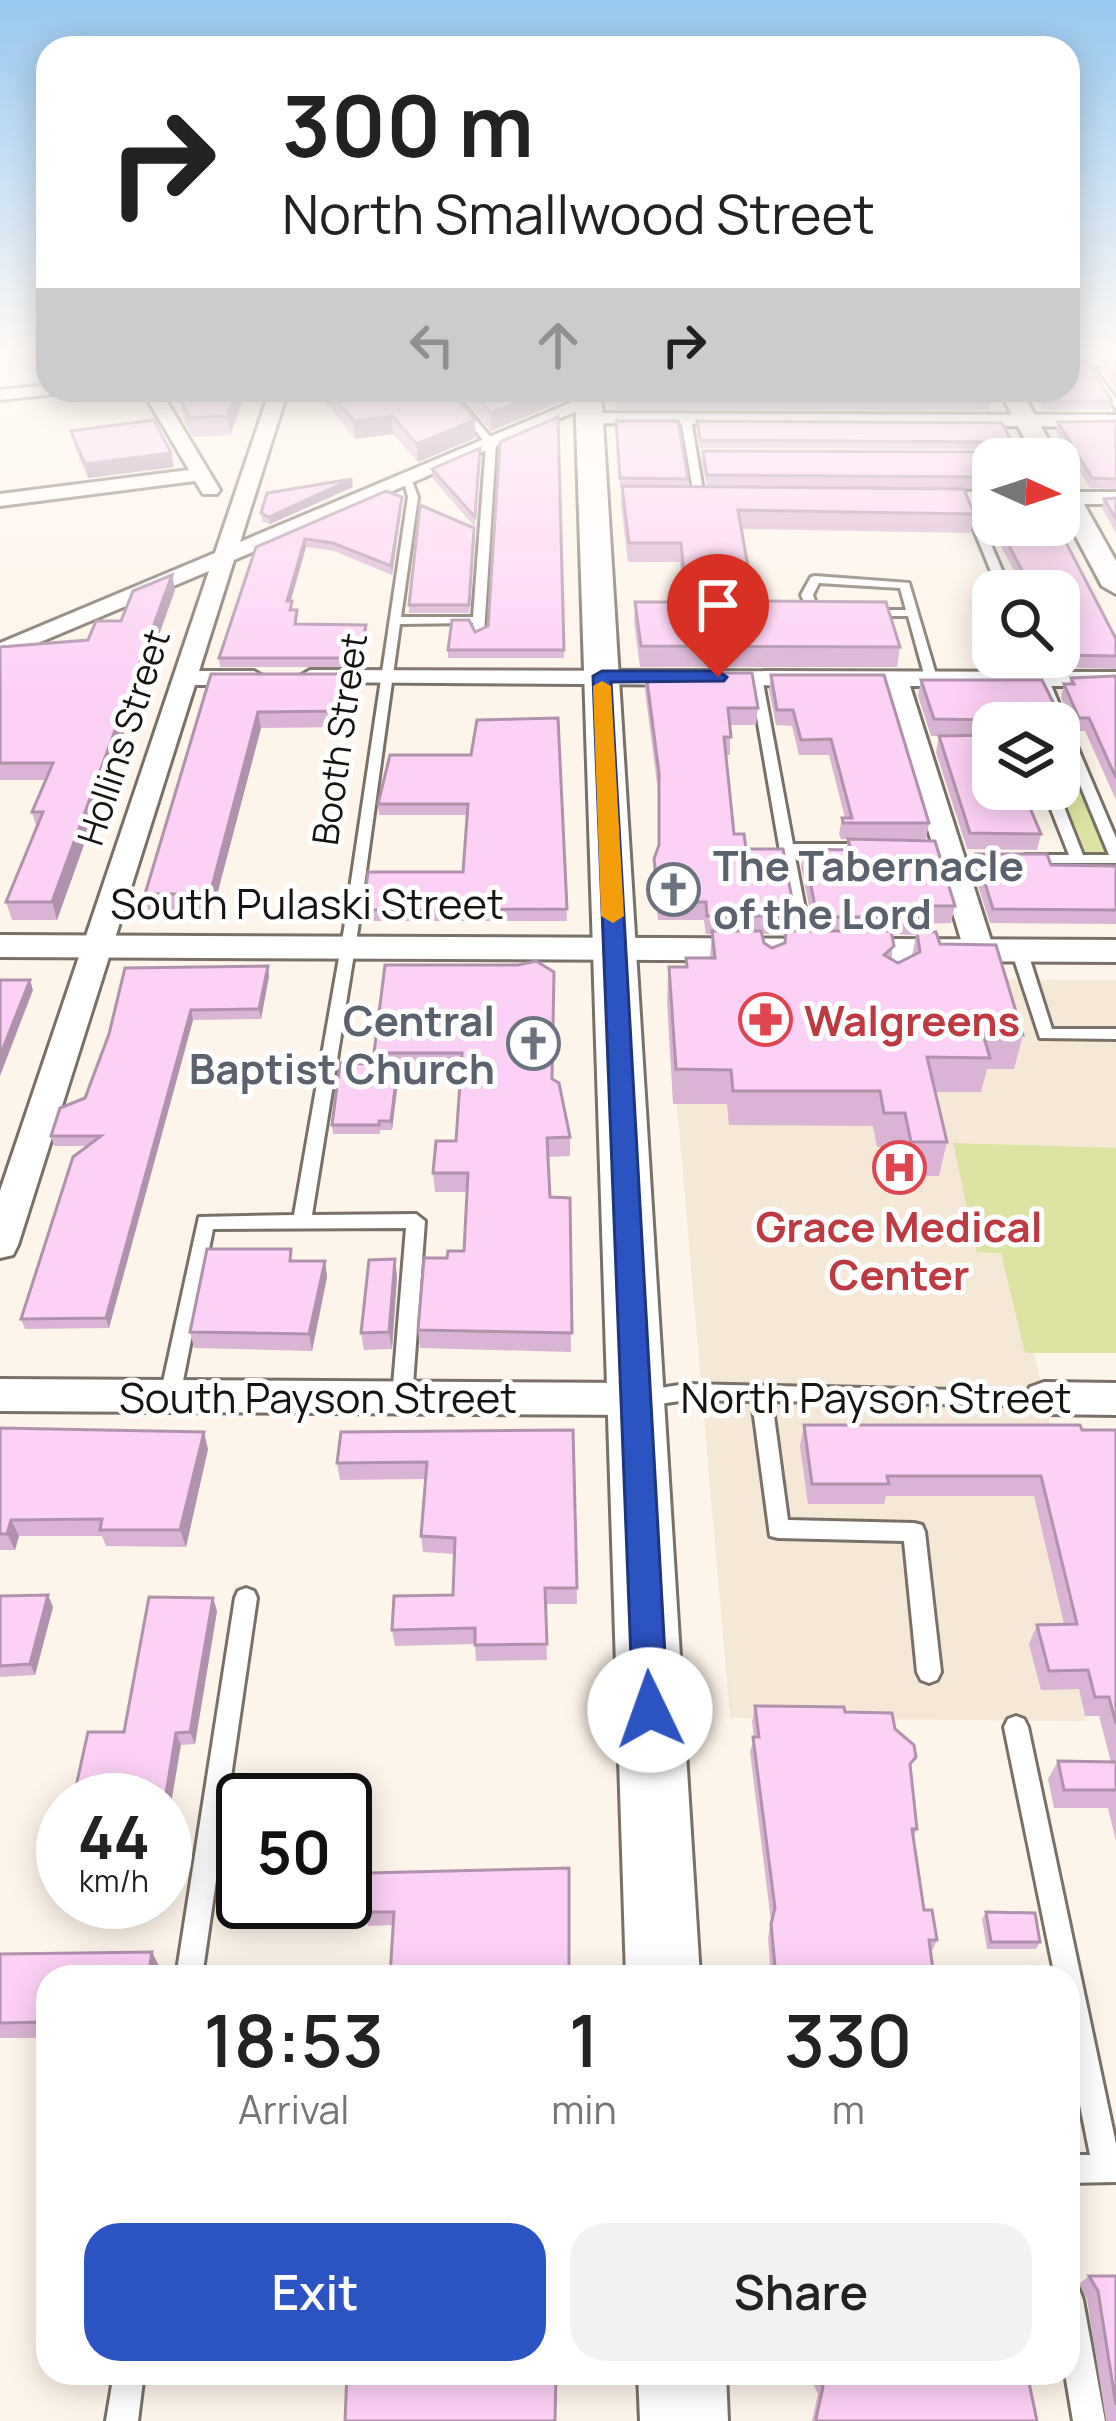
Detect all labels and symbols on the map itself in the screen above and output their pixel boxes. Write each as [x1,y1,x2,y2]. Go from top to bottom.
north arrow [972,438,1080,546]
pin [667,554,769,677]
street label: Hollins Street [65,623,181,851]
street label: Booth Street [300,630,378,848]
place label: The Tabernacle of the Lord [713,836,1024,942]
church icon: The Tabernacle of the Lord [646,861,702,917]
street label: South Pulaski Street [110,874,504,932]
place label: Central Baptist Church [189,991,495,1097]
place label: Walgreens [804,991,1020,1049]
pharmacy icon: Walgreens [737,992,793,1048]
church icon: Central Baptist Church [506,1016,562,1072]
hospital icon: Grace Medical Center [871,1139,927,1195]
place label: Grace Medical Center [755,1197,1043,1303]
street label: South Payson Street [119,1368,517,1426]
street label: North Payson Street [680,1368,1072,1426]
position arrow [587,1647,713,1773]
speed limit sign: 50 [216,1773,372,1929]

